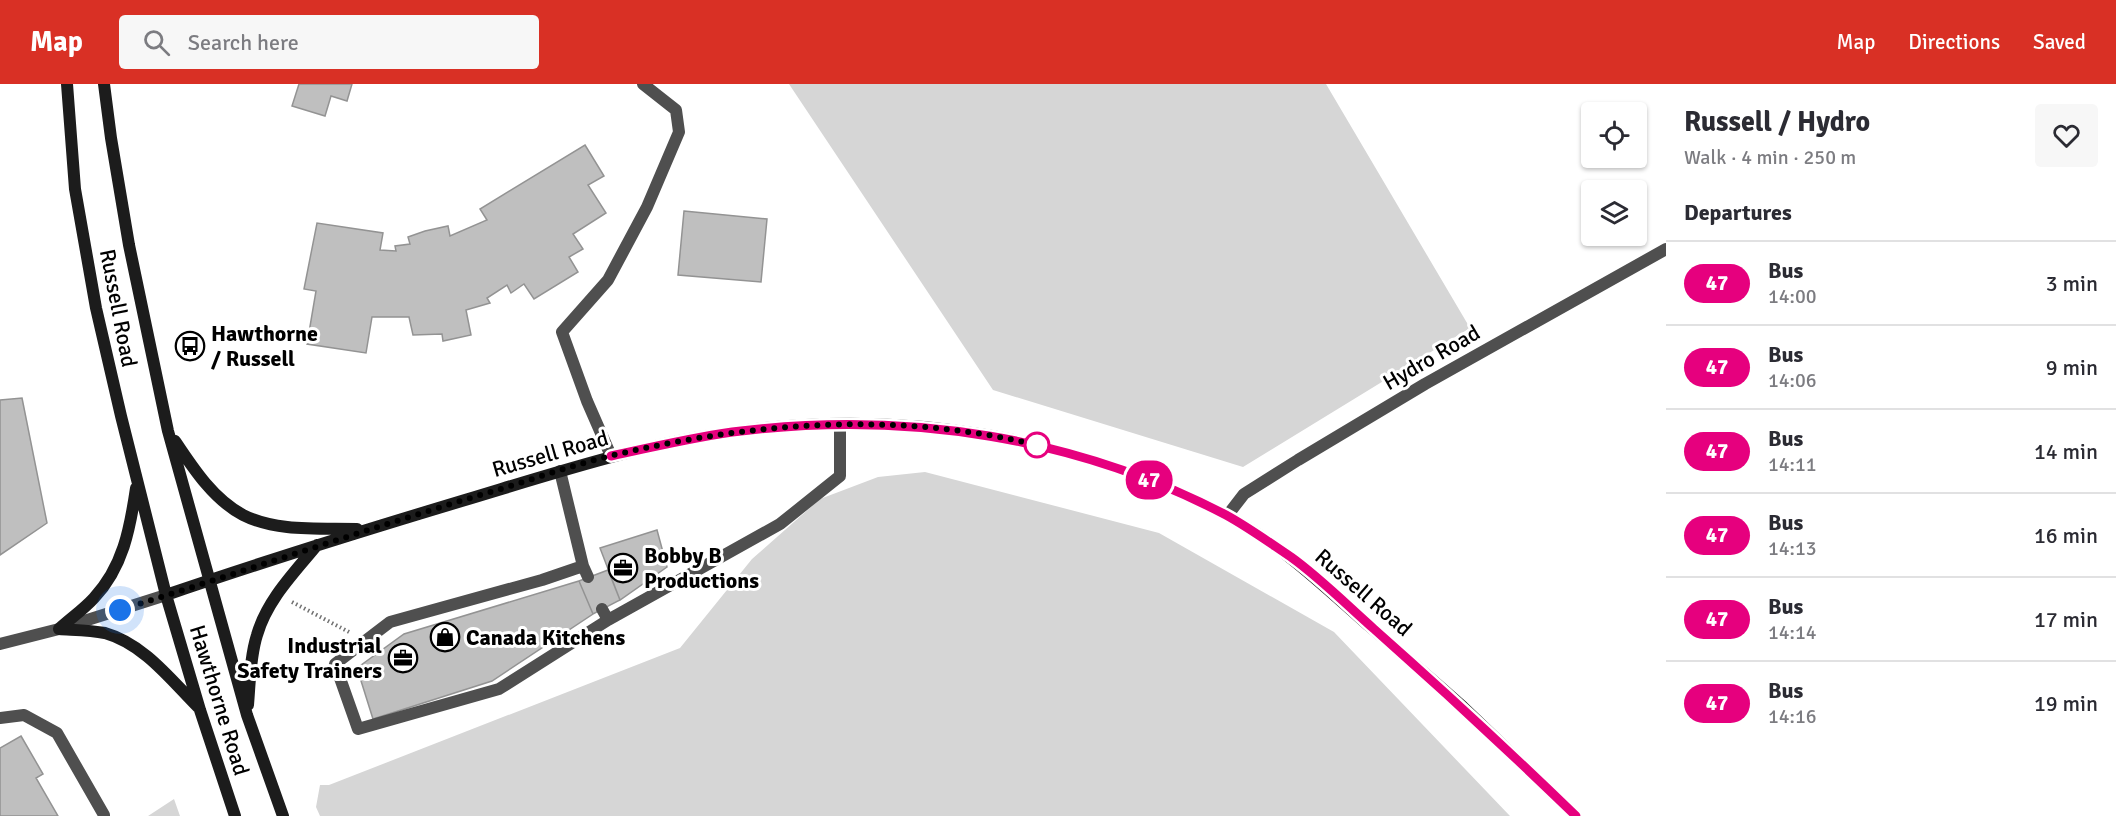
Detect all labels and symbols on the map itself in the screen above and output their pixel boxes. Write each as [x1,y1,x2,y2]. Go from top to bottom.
street label: Russell Road [94,247,143,369]
street label: Hydro Road [1378,319,1485,396]
place label: Hawthorne / Russell [211,320,318,372]
bus stop icon: Hawthorne / Russell [174,330,206,362]
street label: Russell Road [489,424,611,483]
unlabelled marker [1024,432,1050,458]
line badge: 47 [1122,460,1176,500]
place label: Bobby B Productions [644,542,759,594]
street label: Russell Road [1310,543,1418,642]
office icon: Bobby B Productions [607,552,639,584]
your location [105,595,135,625]
shop icon: Canada Kitchens [429,621,461,653]
street label: Hawthorne Road [184,622,255,779]
place label: Canada Kitchens [466,624,625,651]
place label: Industrial Safety Trainers [237,632,382,684]
office icon: Industrial Safety Trainers [387,642,419,674]

